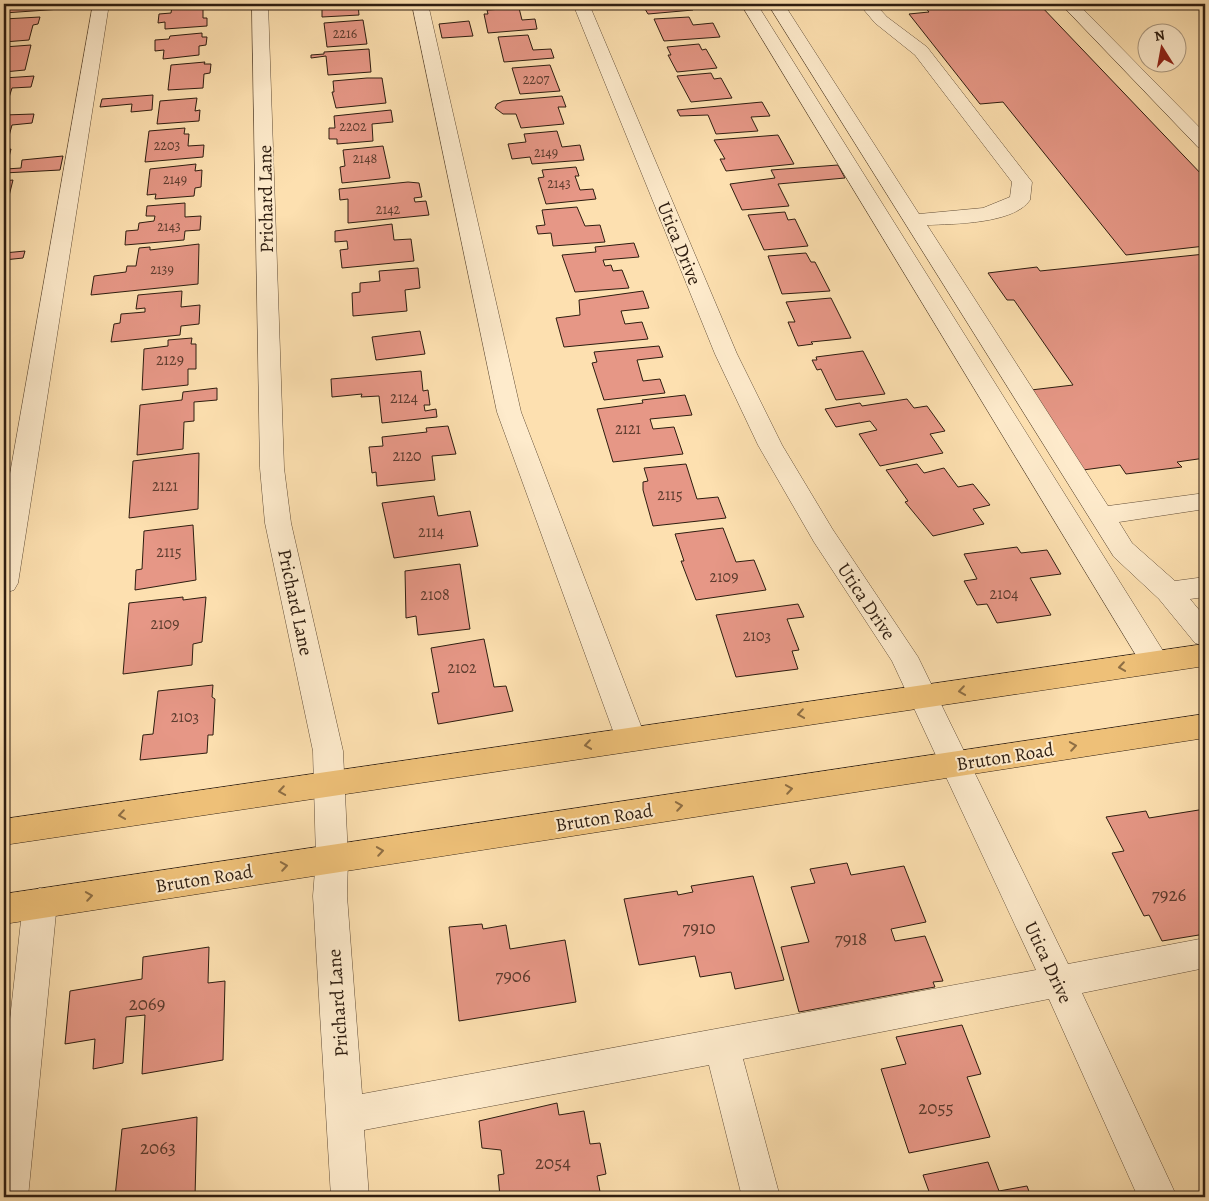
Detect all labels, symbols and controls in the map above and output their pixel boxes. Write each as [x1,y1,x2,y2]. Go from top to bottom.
north arrow [1136,22,1186,72]
house number: 2216 [333,24,357,43]
text: N [1153,25,1166,46]
house number: 2207 [523,70,549,89]
house number: 2202 [339,117,367,136]
house number: 2203 [154,136,180,155]
house number: 2149 [534,143,558,162]
street label: Prichard Lane [252,145,280,253]
house number: 2148 [353,149,377,168]
house number: 2149 [163,170,187,189]
house number: 2143 [547,174,571,193]
street label: Utica Drive [651,198,708,289]
house number: 2142 [376,200,401,219]
house number: 2143 [157,217,181,236]
house number: 2139 [150,260,174,279]
house number: 2129 [156,349,184,371]
house number: 2124 [390,387,418,409]
house number: 2121 [615,418,642,440]
house number: 2120 [392,445,422,467]
house number: 2121 [152,475,179,497]
house number: 2115 [657,484,683,506]
house number: 2114 [418,521,444,543]
house number: 2115 [156,541,182,563]
street label: Prichard Lane [271,546,319,658]
street label: Utica Drive [831,558,901,645]
house number: 2109 [710,566,738,588]
house number: 2104 [990,583,1018,605]
house number: 2108 [420,584,450,606]
house number: 2109 [151,613,179,635]
house number: 2103 [743,625,771,647]
house number: 2102 [447,657,477,679]
one-way arrow [1118,661,1127,671]
one-way arrow [957,685,966,695]
house number: 2103 [171,706,199,728]
one-way arrow [797,708,805,719]
street label: Bruton Road [955,736,1056,778]
one-way arrow [584,739,592,750]
one-way arrow [1069,741,1077,751]
one-way arrow [785,784,793,795]
one-way arrow [278,785,286,796]
street label: Bruton Road [554,797,655,839]
one-way arrow [675,801,684,811]
one-way arrow [117,809,126,819]
one-way arrow [376,847,384,857]
street label: Bruton Road [154,858,255,900]
one-way arrow [280,861,288,872]
house number: 7926 [1152,882,1186,908]
one-way arrow [85,891,93,902]
house number: 7910 [682,915,716,941]
street label: Utica Drive [1018,917,1078,1008]
house number: 7918 [835,926,867,952]
street label: Prichard Lane [321,948,355,1058]
house number: 7906 [495,963,531,989]
house number: 2069 [129,991,165,1017]
house number: 2055 [918,1095,954,1121]
house number: 2063 [140,1135,176,1161]
house number: 2054 [535,1150,571,1176]

